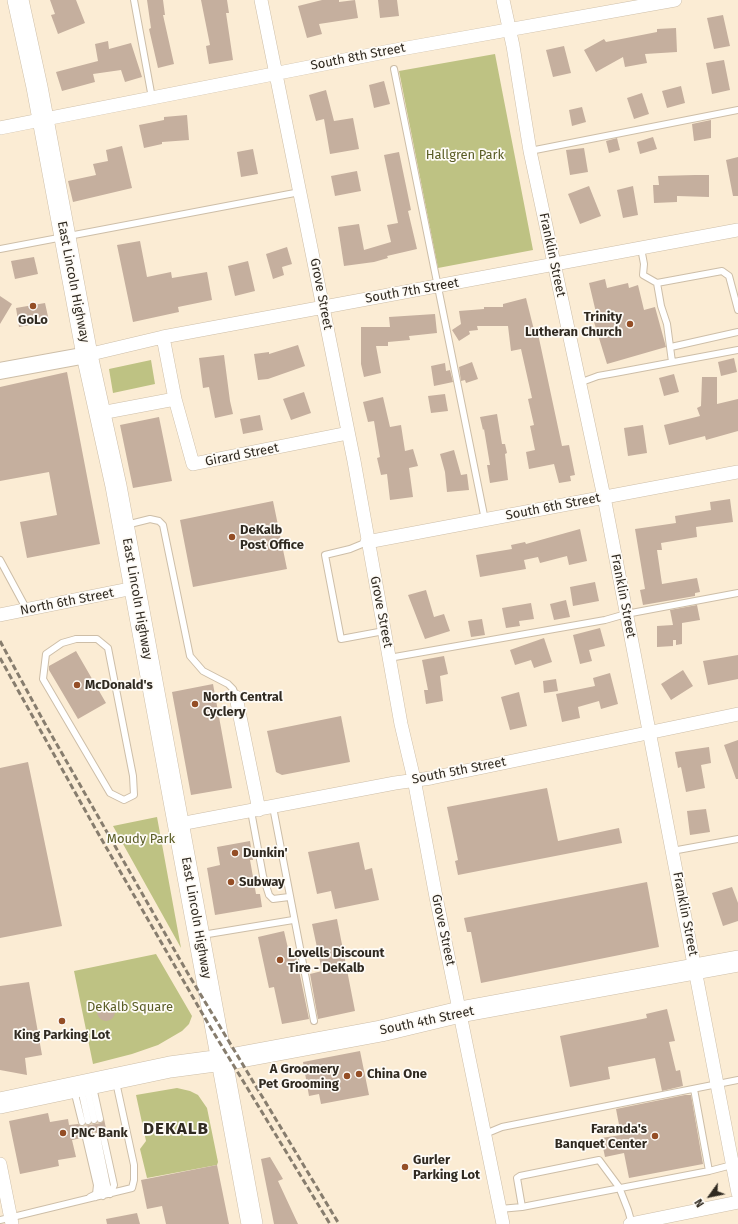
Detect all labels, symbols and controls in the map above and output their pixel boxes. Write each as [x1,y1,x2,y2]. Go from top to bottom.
street label: South 8th Street [309,40,407,74]
park label: Hallgren Park [426,147,504,163]
street label: Franklin Street [535,211,569,299]
street label: East Lincoln Highway [54,220,92,344]
street label: Grove Street [306,257,336,331]
street label: South 7th Street [364,275,460,307]
marker: GoLo [28,301,38,311]
place label: Trinity Lutheran Church [525,309,622,340]
place label: GoLo [18,312,48,328]
marker: Trinity Lutheran Church [625,319,635,329]
street label: Girard Street [204,440,280,470]
street label: South 6th Street [504,490,602,524]
place label: DeKalb Post Office [240,522,304,553]
marker: DeKalb Post Office [227,532,237,542]
street label: East Lincoln Highway [119,537,155,661]
street label: Franklin Street [607,552,639,640]
street label: Grove Street [366,575,396,649]
street label: North 6th Street [19,585,115,619]
place label: McDonald's [85,677,153,693]
marker: McDonald's [72,680,82,690]
place label: North Central Cyclery [203,689,283,720]
marker: North Central Cyclery [190,699,200,709]
street label: South 5th Street [411,754,507,788]
park label: Moudy Park [107,831,175,847]
place label: Dunkin' [243,845,288,861]
marker: Dunkin' [230,848,240,858]
street label: East Lincoln Highway [178,856,214,980]
street label: Franklin Street [669,870,701,958]
place label: Subway [239,874,285,890]
marker: Subway [226,877,236,887]
street label: Grove Street [428,893,458,967]
place label: Lovells Discount Tire - DeKalb [288,945,385,976]
marker: Lovells Discount Tire - DeKalb [275,955,285,965]
park label: DeKalb Square [87,999,173,1015]
street label: South 4th Street [378,1003,476,1039]
marker: King Parking Lot [57,1016,67,1026]
place label: King Parking Lot [14,1027,110,1043]
place label: A Groomery Pet Grooming [259,1061,339,1092]
place label: China One [367,1066,427,1082]
marker: China One [354,1069,364,1079]
marker: A Groomery Pet Grooming [342,1071,352,1081]
district label: DEKALB [143,1119,209,1139]
place label: Faranda's Banquet Center [555,1121,647,1152]
place label: PNC Bank [71,1125,128,1141]
marker: PNC Bank [58,1128,68,1138]
marker: Faranda's Banquet Center [650,1131,660,1141]
place label: Gurler Parking Lot [413,1152,480,1183]
marker: Gurler Parking Lot [400,1162,410,1172]
north arrow [690,1176,730,1216]
text: N [692,1196,707,1209]

